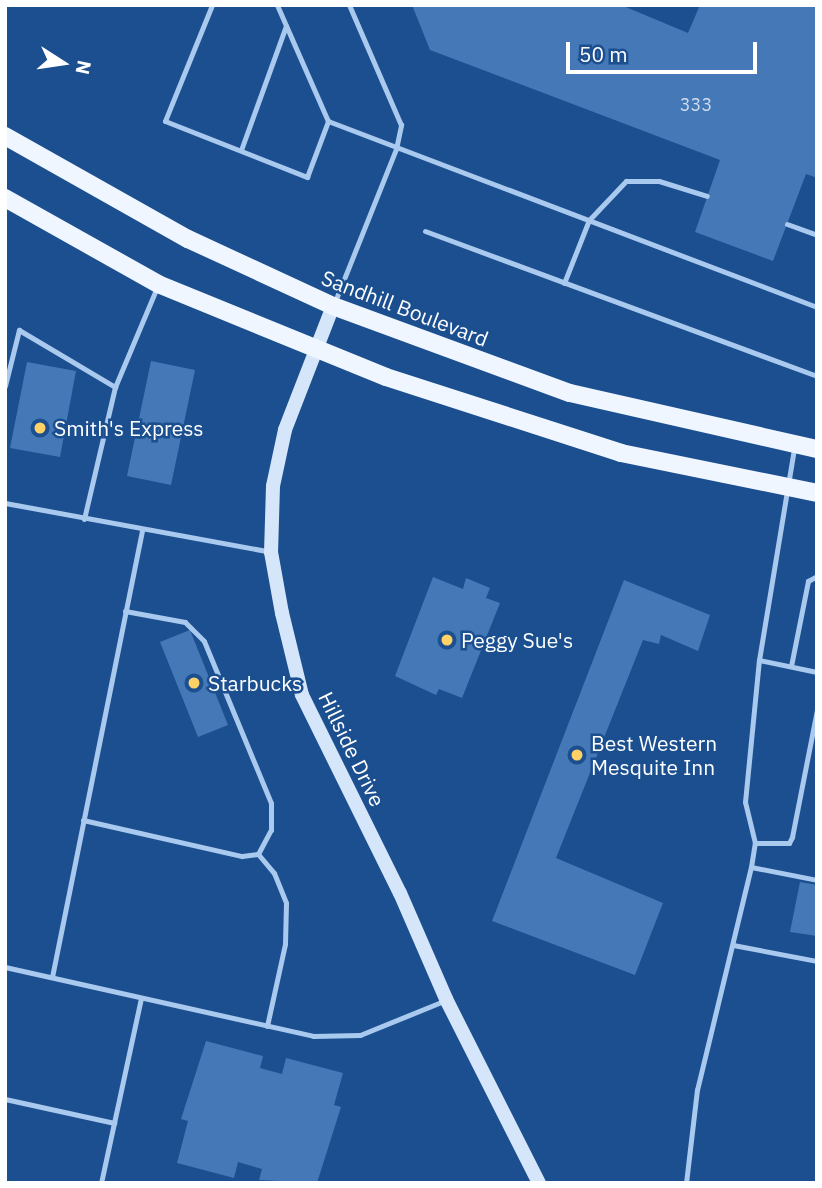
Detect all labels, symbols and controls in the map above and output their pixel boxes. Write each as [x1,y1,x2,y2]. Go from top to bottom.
north arrow [28,28,98,98]
scale bar [570,28,761,72]
text: 50 m [579,40,628,68]
text: N [70,58,97,77]
house number: 333 [680,94,712,116]
street label: Sandhill Boulevard [318,265,492,351]
place label: Smith's Express [54,415,204,441]
marker: Smith's Express [32,420,48,436]
place label: Peggy Sue's [461,627,573,653]
marker: Peggy Sue's [439,632,455,648]
place label: Starbucks [208,670,302,696]
marker: Starbucks [186,675,202,691]
street label: Hillside Drive [313,688,391,810]
place label: Best Western Mesquite Inn [591,730,717,780]
marker: Best Western Mesquite Inn [569,747,585,763]

